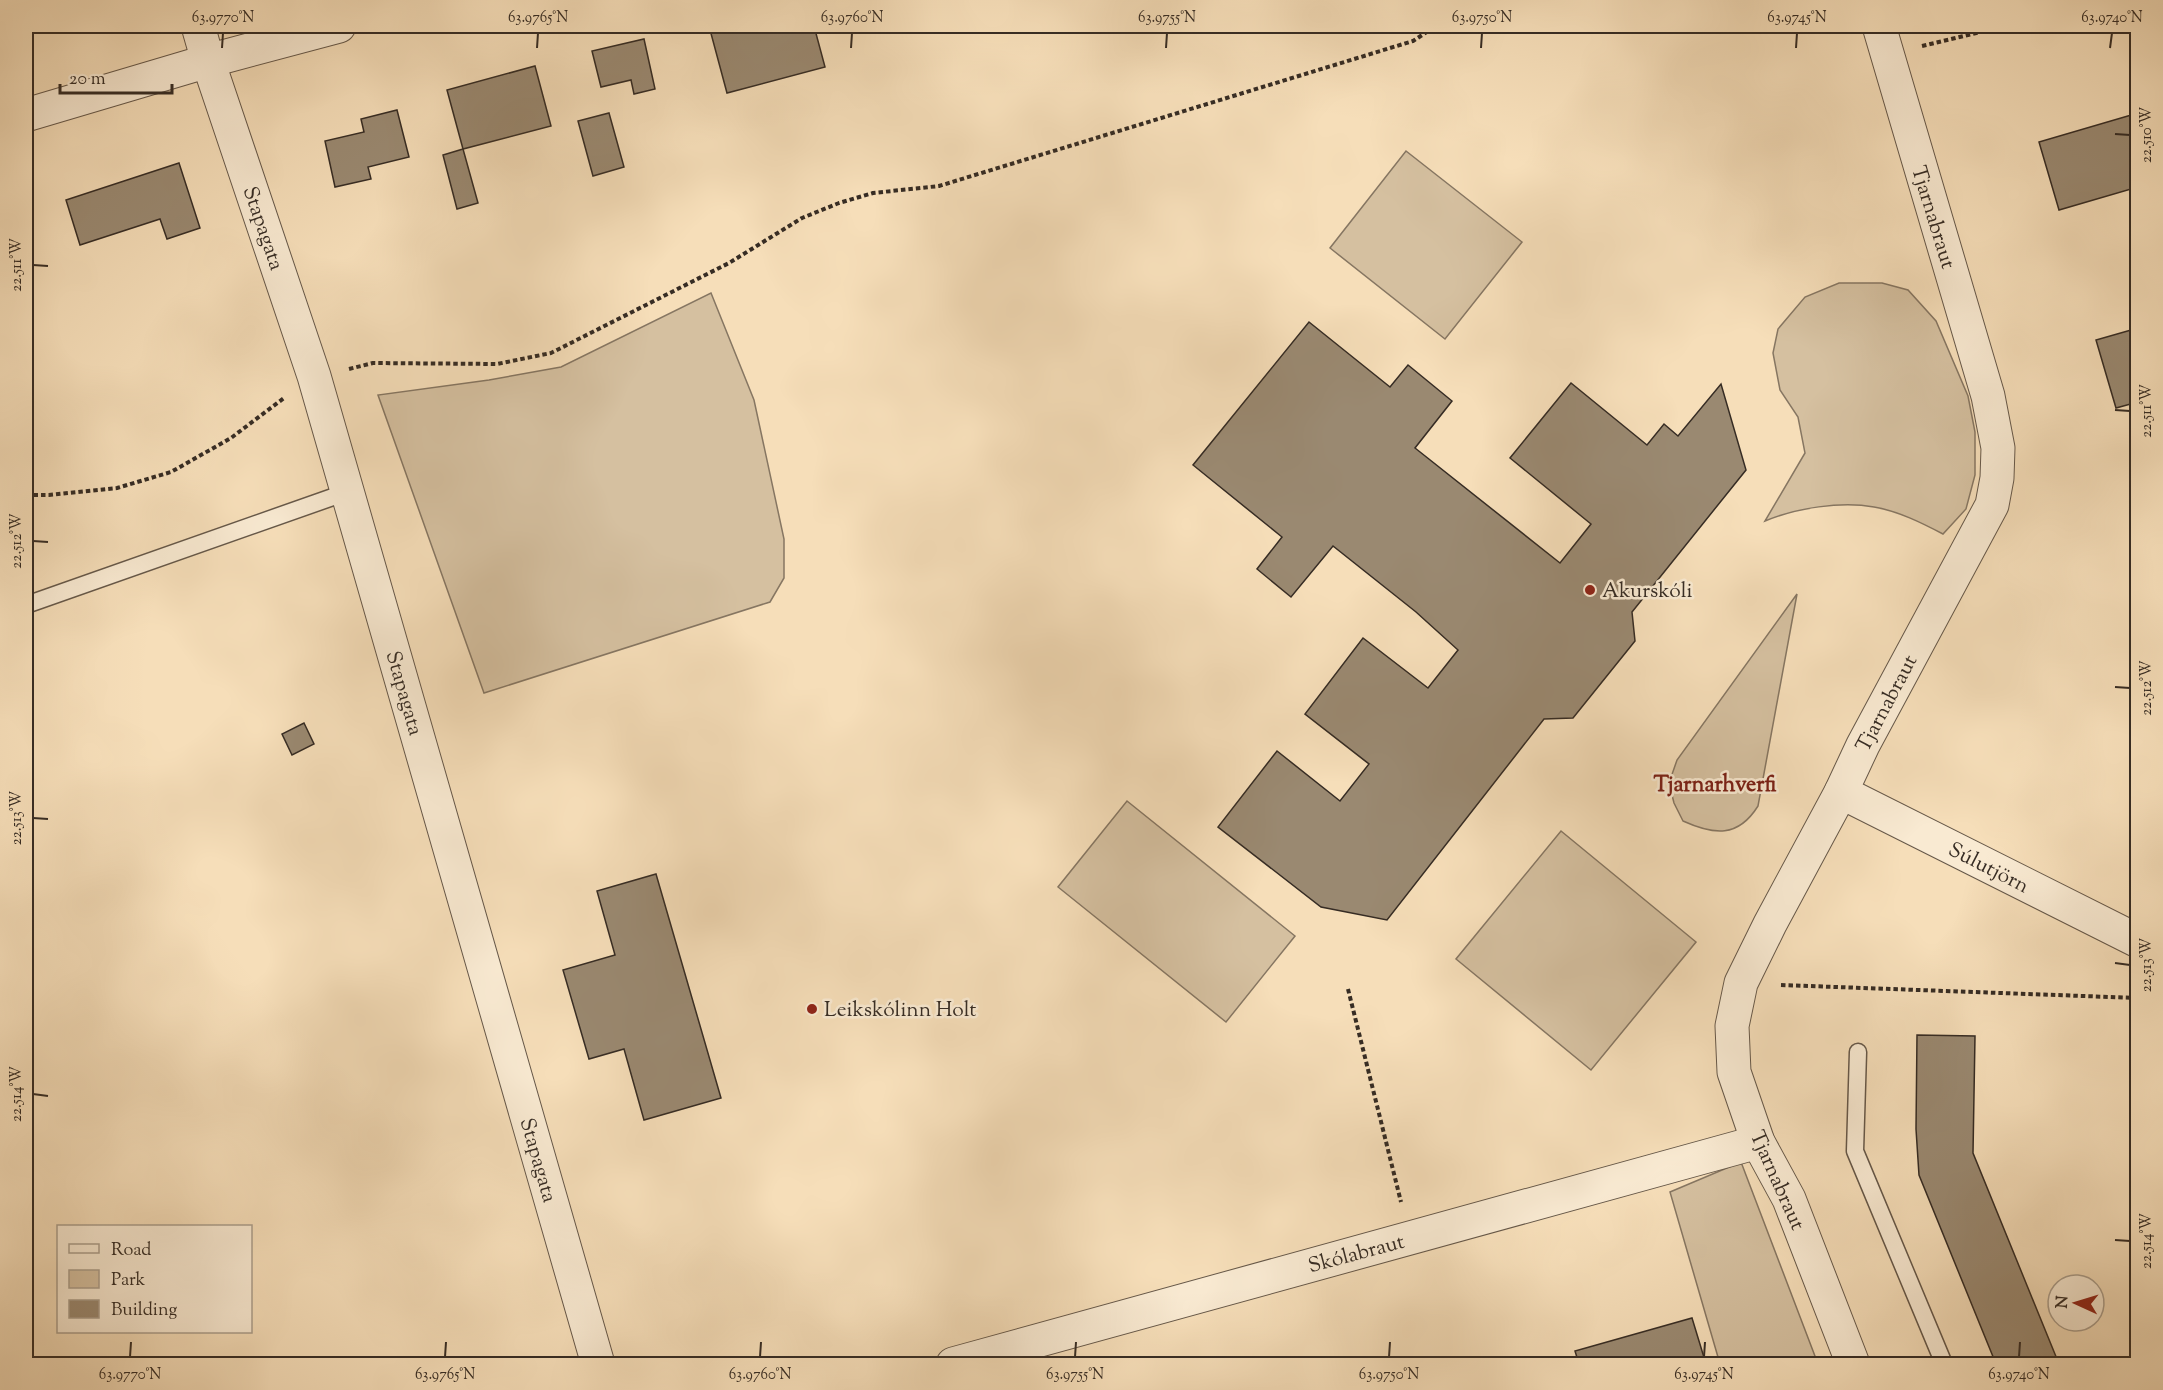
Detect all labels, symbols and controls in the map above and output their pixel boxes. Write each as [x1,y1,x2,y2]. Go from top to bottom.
text: 63.9770°N [192,8,254,29]
text: 63.9765°N [508,8,568,29]
text: 63.9760°N [821,8,883,29]
text: 63.9755°N [1138,8,1196,29]
text: 63.9750°N [1452,8,1512,29]
text: 63.9745°N [1767,8,1827,29]
text: 63.9740°N [2081,8,2143,29]
scale bar [60,57,172,95]
text: 20 m [69,67,106,93]
text: 22.510°W [2137,107,2158,163]
street label: Tjarnabraut [1902,162,1962,273]
street label: Stapagata [234,183,291,275]
text: 22.511°W [7,238,28,292]
text: 22.511°W [2137,384,2158,438]
text: 22.512°W [7,513,28,569]
place label: Akurskóli [1602,577,1693,607]
marker: Akurskóli [1583,583,1597,597]
street label: Stapagata [377,648,430,740]
street label: Tjarnabraut [1850,650,1926,758]
text: 22.512°W [2137,660,2158,716]
district label: Tjarnarhverfi [1653,770,1777,802]
text: 22.513°W [7,790,28,845]
street label: Súlutjörn [1942,836,2034,902]
text: 22.513°W [2137,937,2158,992]
place label: Leikskólinn Holt [824,996,976,1026]
marker: Leikskólinn Holt [805,1002,819,1016]
text: 22.514°W [7,1066,28,1122]
street label: Stapagata [511,1115,564,1207]
street label: Tjarnabraut [1741,1126,1812,1235]
text: 22.514°W [2137,1213,2158,1269]
legend [57,1225,252,1333]
street label: Skólabraut [1305,1228,1408,1282]
text: Road [111,1238,151,1264]
text: Park [111,1268,146,1294]
north arrow [2046,1273,2106,1333]
text: N [2052,1295,2075,1309]
text: Building [111,1298,177,1324]
text: 63.9770°N [99,1365,161,1386]
text: 63.9765°N [415,1365,475,1386]
text: 63.9760°N [729,1365,791,1386]
text: 63.9755°N [1046,1365,1104,1386]
text: 63.9750°N [1359,1365,1419,1386]
text: 63.9745°N [1674,1365,1734,1386]
text: 63.9740°N [1988,1365,2050,1386]

